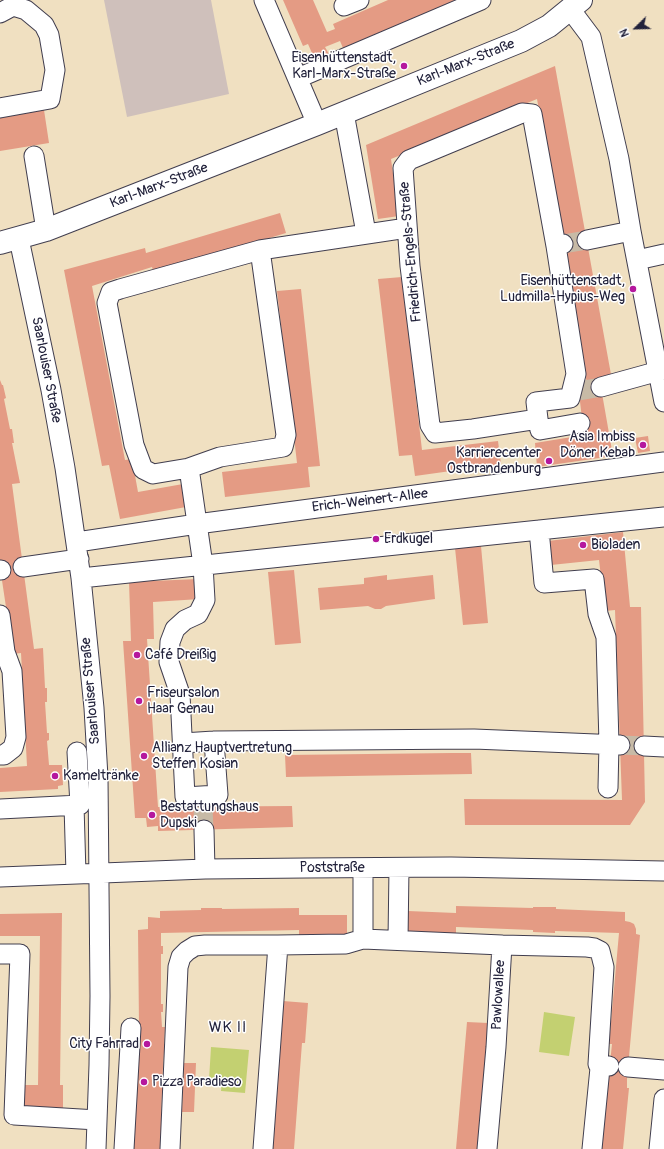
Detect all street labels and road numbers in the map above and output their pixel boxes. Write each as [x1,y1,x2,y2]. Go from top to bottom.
street label: Karl-Marx-Straße [415,36,517,90]
street label: Karl-Marx-Straße [108,160,210,212]
street label: Friedrich-Engels-Straße [396,181,426,323]
street label: Saarlouiser Straße [27,316,65,424]
street label: Erich-Weinert-Allee [311,486,429,516]
street label: Saarlouiser Straße [78,637,104,745]
street label: Poststraße [299,860,365,876]
street label: Pawlowallee [489,959,509,1031]

